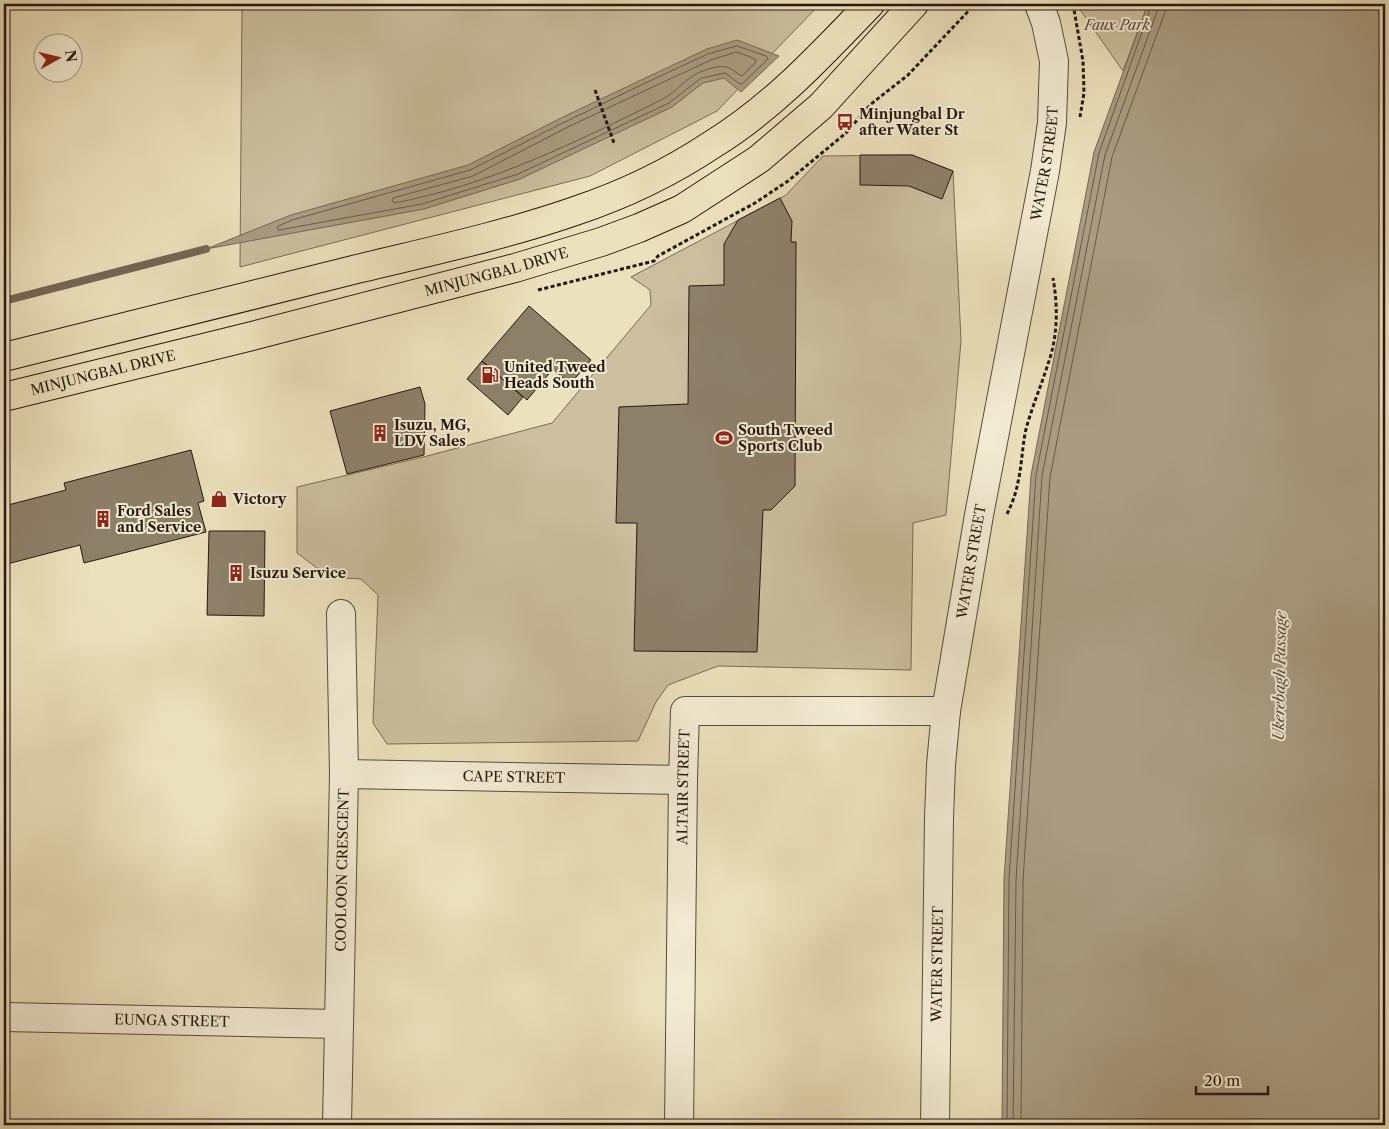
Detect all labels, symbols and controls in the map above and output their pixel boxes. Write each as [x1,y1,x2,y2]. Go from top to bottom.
park label: Faux Park [1083,16,1150,34]
north arrow [32,32,82,82]
text: N [61,49,81,63]
place label: Minjungbal Dr after Water St [859,105,965,139]
street label: WATER STREET [1026,105,1062,223]
bus stop icon: Minjungbal Dr after Water St [835,112,855,132]
street label: MINJUNGBAL DRIVE [422,243,570,300]
street label: MINJUNGBAL DRIVE [29,346,177,399]
place label: United Tweed Heads South [504,358,606,392]
fuel station icon: United Tweed Heads South [480,365,500,385]
place label: Isuzu, MG, LDV Sales [394,416,470,450]
place label: South Tweed Sports Club [738,421,834,455]
building icon: Isuzu, MG, LDV Sales [370,423,390,443]
sports icon: South Tweed Sports Club [714,428,734,448]
shop icon: Victory [209,489,229,509]
place label: Victory [232,490,287,508]
place label: Ford Sales and Service [117,502,201,536]
street label: WATER STREET [953,502,990,621]
building icon: Ford Sales and Service [93,509,113,529]
building icon: Isuzu Service [226,563,246,583]
place label: Isuzu Service [250,564,346,582]
water label: Ukerebagh Passage [1269,610,1290,741]
street label: ALTAIR STREET [673,728,693,846]
street label: CAPE STREET [462,767,566,787]
street label: COOLOON CRESCENT [331,788,353,952]
street label: WATER STREET [927,905,947,1023]
street label: EUNGA STREET [114,1010,230,1031]
scale bar [1196,1064,1269,1096]
text: 20 m [1204,1071,1240,1090]

